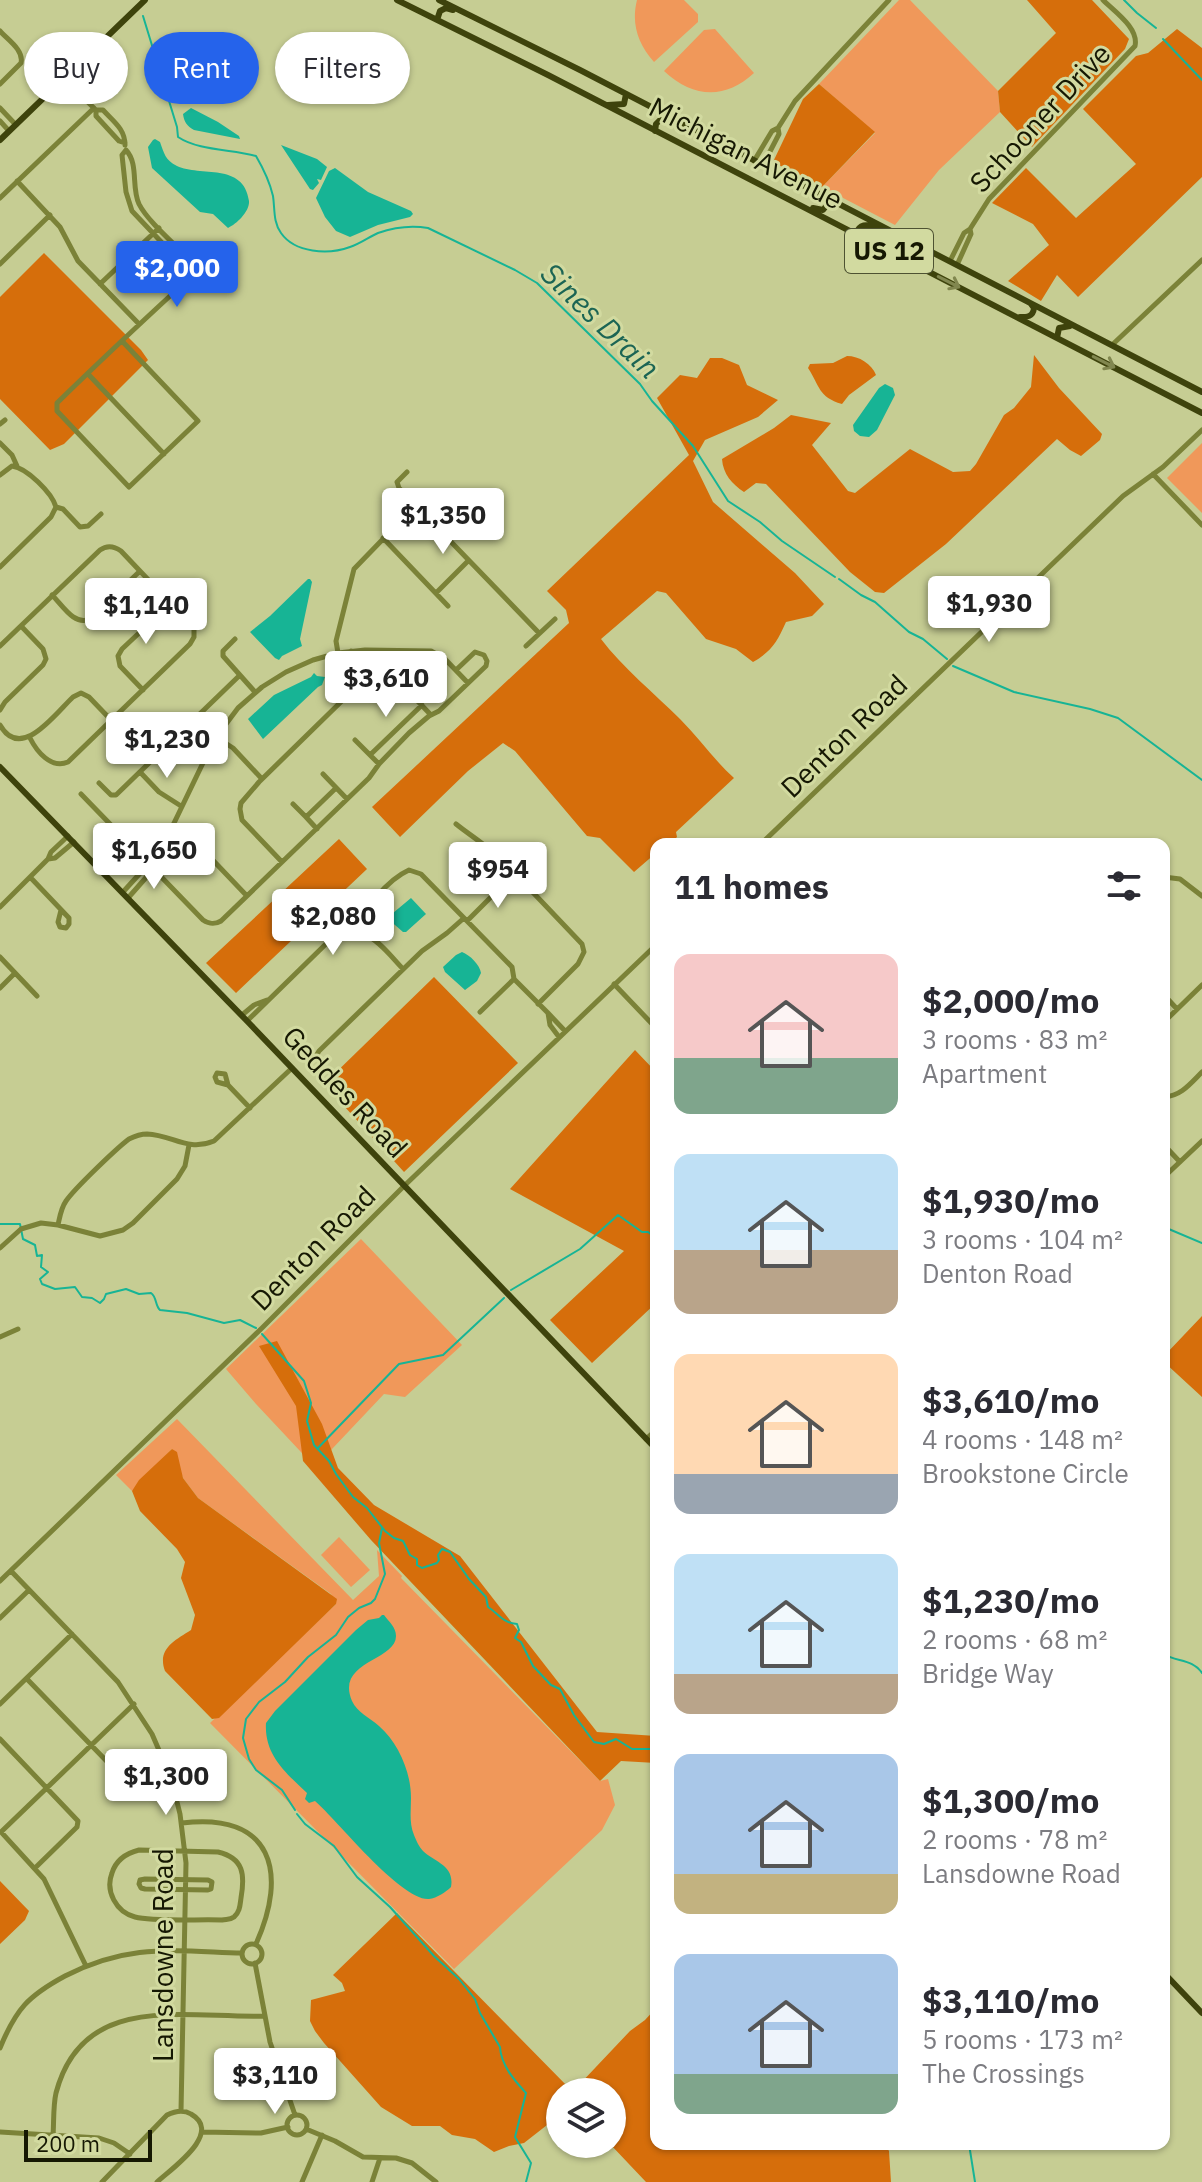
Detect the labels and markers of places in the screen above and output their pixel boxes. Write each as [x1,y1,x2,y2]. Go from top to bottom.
pin: $2,000 [112,241,242,309]
pin: $1,350 [378,488,508,556]
pin: $1,930 [924,576,1054,644]
pin: $1,140 [81,578,211,646]
pin: $3,610 [321,651,451,719]
pin: $1,230 [102,712,232,780]
pin: $1,650 [89,823,219,891]
pin: $954 [451,842,545,910]
pin: $2,080 [268,889,398,957]
pin: $1,300 [101,1749,231,1817]
pin: $3,110 [210,2048,340,2116]

